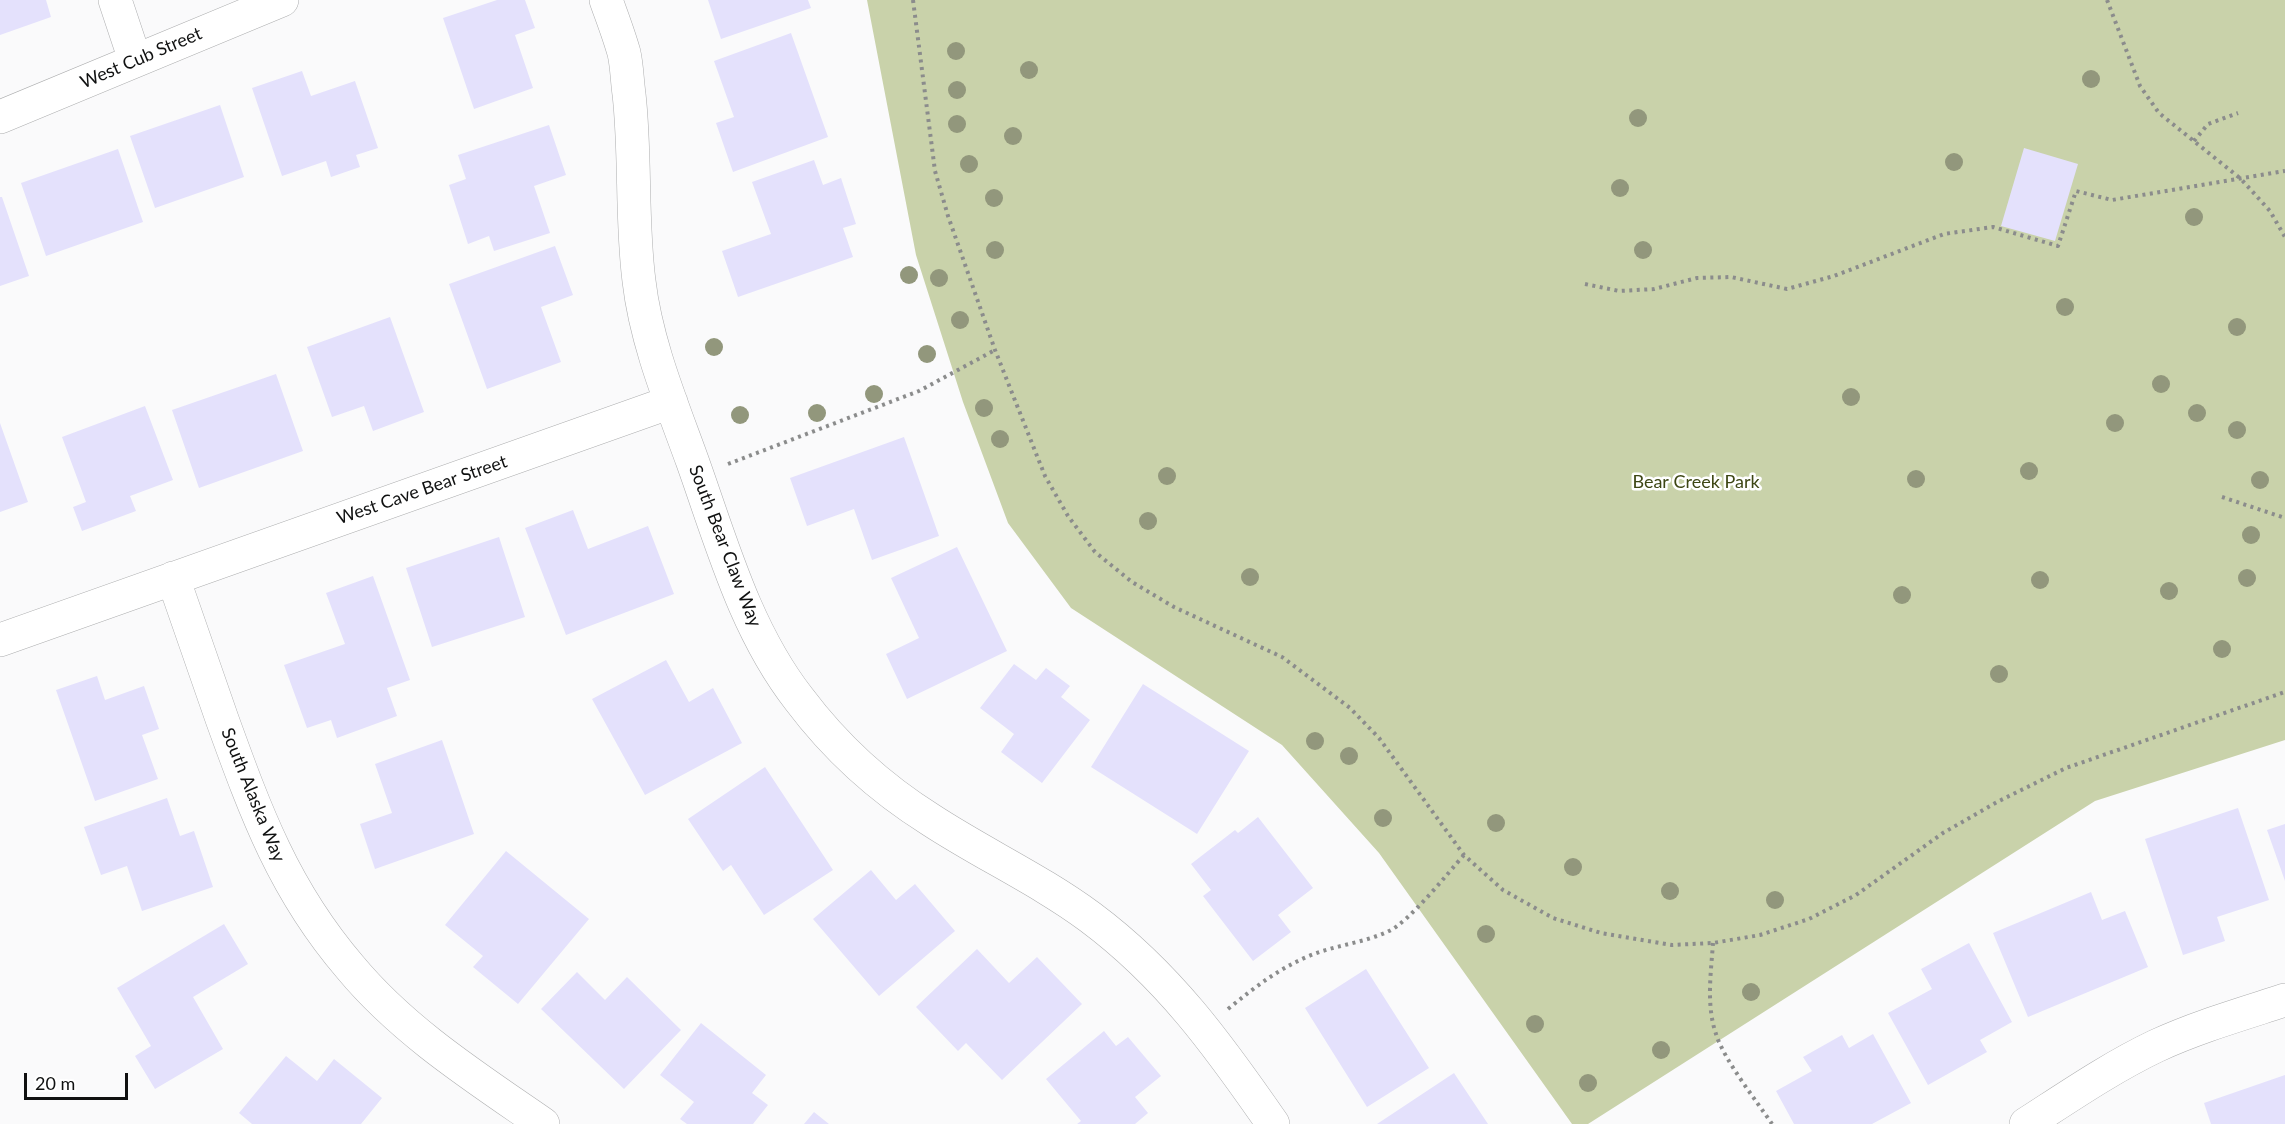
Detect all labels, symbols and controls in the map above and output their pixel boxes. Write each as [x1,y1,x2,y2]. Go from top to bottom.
street label: West Cub Street [77,23,205,93]
street label: West Cave Bear Street [334,451,510,529]
street label: South Bear Claw Way [684,462,766,630]
park label: Bear Creek Park [1632,471,1760,493]
street label: South Alaska Way [216,725,290,865]
scale bar [27,1061,130,1099]
text: 20 m [35,1072,75,1094]

